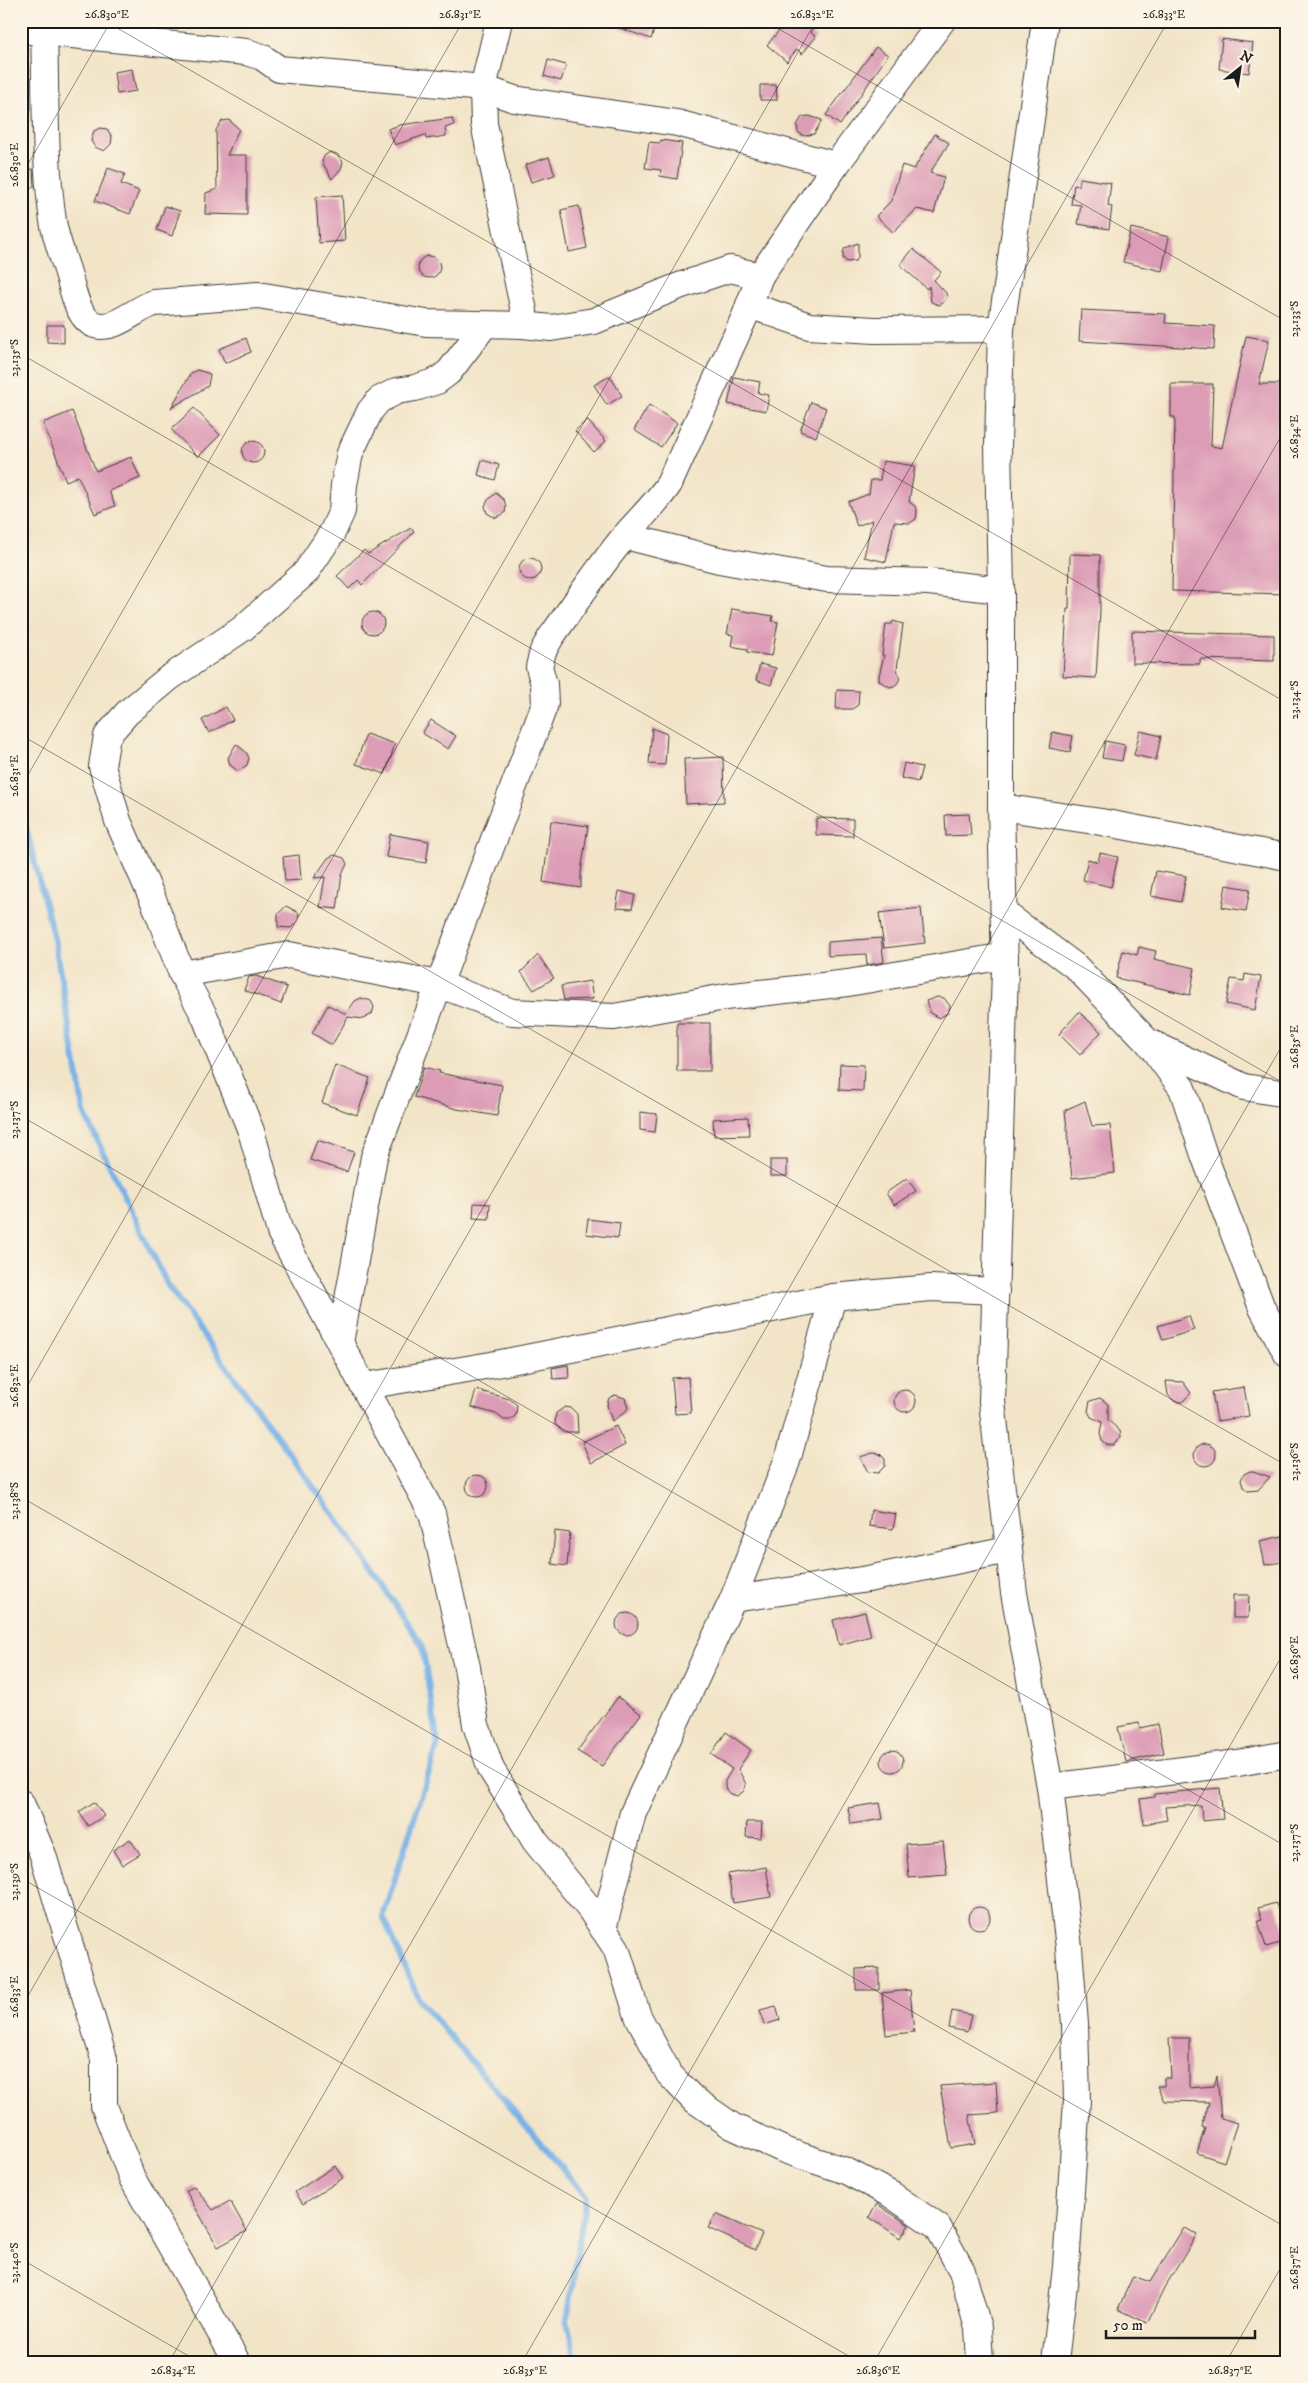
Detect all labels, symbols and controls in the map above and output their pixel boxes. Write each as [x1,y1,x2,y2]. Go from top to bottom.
text: 26.830°E [85,7,130,22]
text: 26.831°E [439,7,482,22]
text: 26.832°E [790,7,834,22]
text: 26.833°E [1143,7,1186,22]
north arrow [1216,42,1266,92]
text: N [1237,47,1256,69]
text: 26.830°E [7,142,22,187]
text: 23.133°S [1287,301,1302,337]
text: 23.135°S [7,339,22,377]
text: 26.834°E [1287,414,1302,459]
text: 23.134°S [1287,680,1302,720]
text: 26.831°E [7,754,22,797]
text: 26.835°E [1287,1025,1302,1069]
text: 23.137°S [7,1101,22,1139]
text: 26.832°E [7,1364,22,1408]
text: 23.136°S [1287,1443,1302,1481]
text: 23.138°S [7,1482,22,1520]
text: 26.836°E [1287,1635,1302,1680]
text: 23.137°S [1287,1824,1302,1862]
text: 23.139°S [7,1863,22,1901]
text: 26.833°E [7,1975,22,2018]
text: 23.140°S [7,2242,22,2284]
text: 26.837°E [1287,2245,1302,2290]
scale bar [1106,2308,1254,2340]
text: 50 m [1113,2316,1143,2335]
text: 26.834°E [151,2363,196,2378]
text: 26.835°E [503,2363,547,2378]
text: 26.836°E [856,2363,901,2378]
text: 26.837°E [1208,2363,1253,2378]

